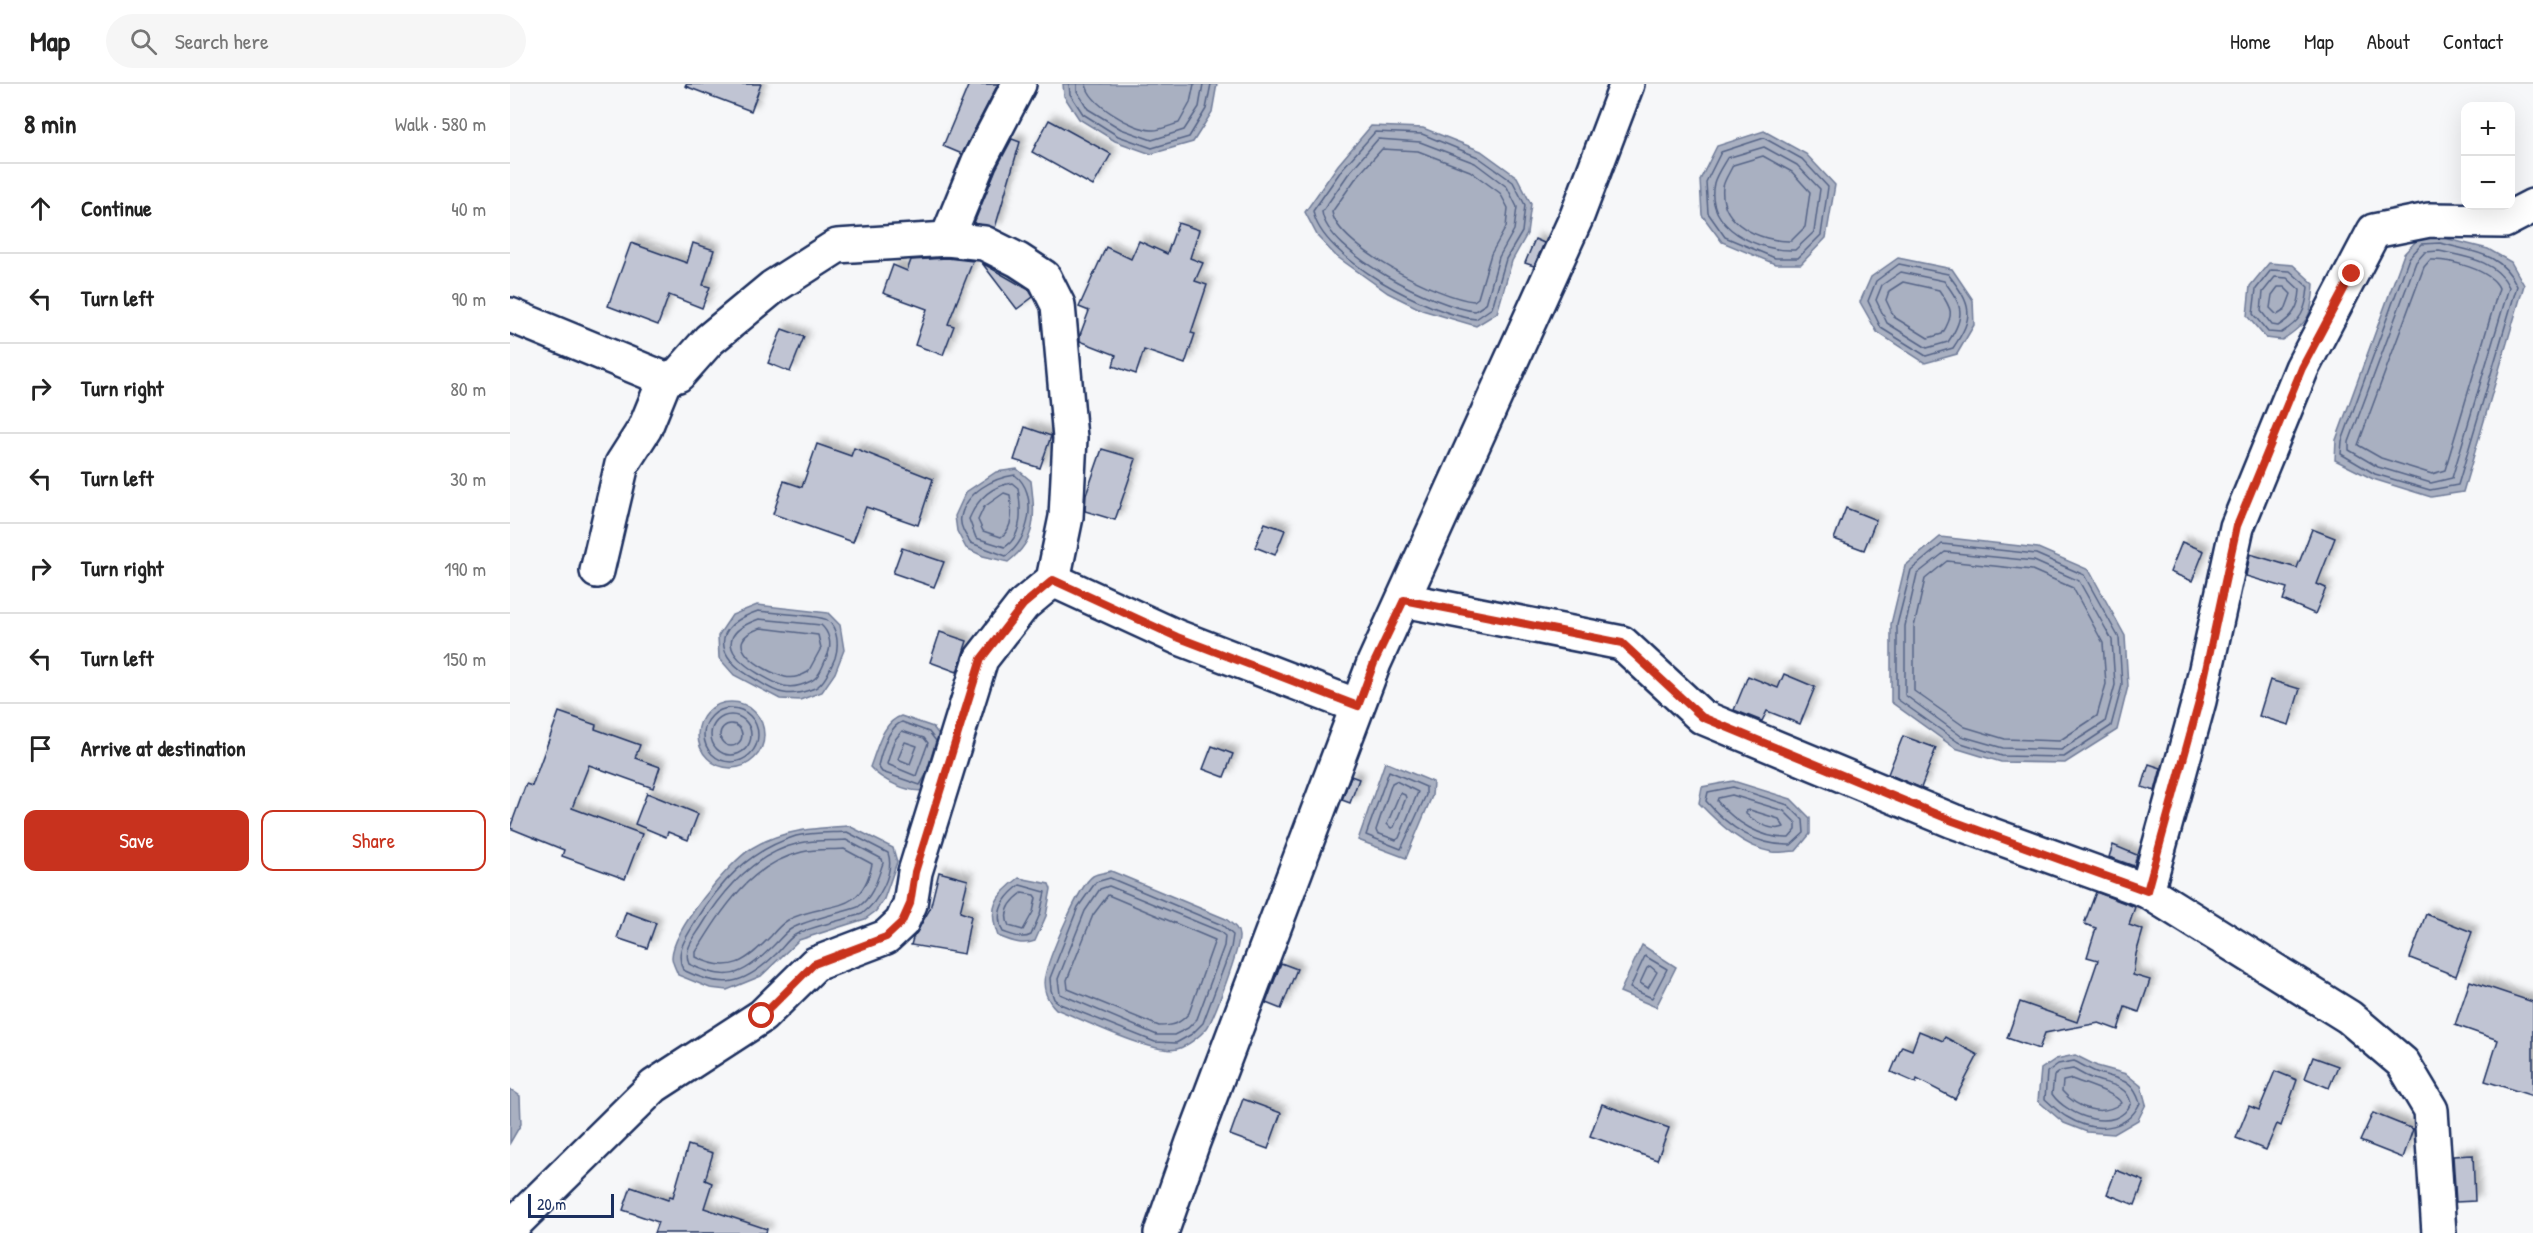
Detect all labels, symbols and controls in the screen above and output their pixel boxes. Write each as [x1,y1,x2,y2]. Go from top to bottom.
search box [106,14,526,68]
text: Map [30,22,70,60]
icon: search [127,25,160,58]
text: Search here [175,26,269,56]
text: Home [2230,27,2271,56]
text: Map [2304,27,2334,56]
text: About [2367,27,2410,56]
text: Contact [2443,27,2503,56]
map controls [2461,102,2515,210]
button: + [2461,102,2515,156]
text: 8 min [24,106,77,141]
text: Walk · 580 m [395,110,486,137]
button: − [2461,156,2515,210]
icon: ahead [24,192,57,225]
text: Continue [81,193,152,223]
text: 40 m [451,195,486,222]
route end [2338,260,2364,286]
icon: left [24,282,57,315]
text: Turn left [81,283,154,313]
text: 90 m [452,285,486,312]
icon: right [24,372,57,405]
text: Turn right [81,373,164,403]
text: 80 m [450,375,486,402]
icon: left [24,462,57,495]
text: Turn left [81,463,154,493]
text: 30 m [450,465,486,492]
icon: right [24,552,57,585]
text: Turn right [81,553,164,583]
text: 190 m [444,555,486,582]
icon: left [24,642,57,675]
text: Turn left [81,643,154,673]
text: 150 m [443,645,486,672]
icon: arrive [24,732,57,765]
text: Arrive at destination [81,733,246,763]
button: Save [24,810,249,871]
button: Share [261,810,486,871]
route start [748,1002,774,1028]
scale bar [528,1191,614,1218]
text: 20 m [537,1193,566,1215]

